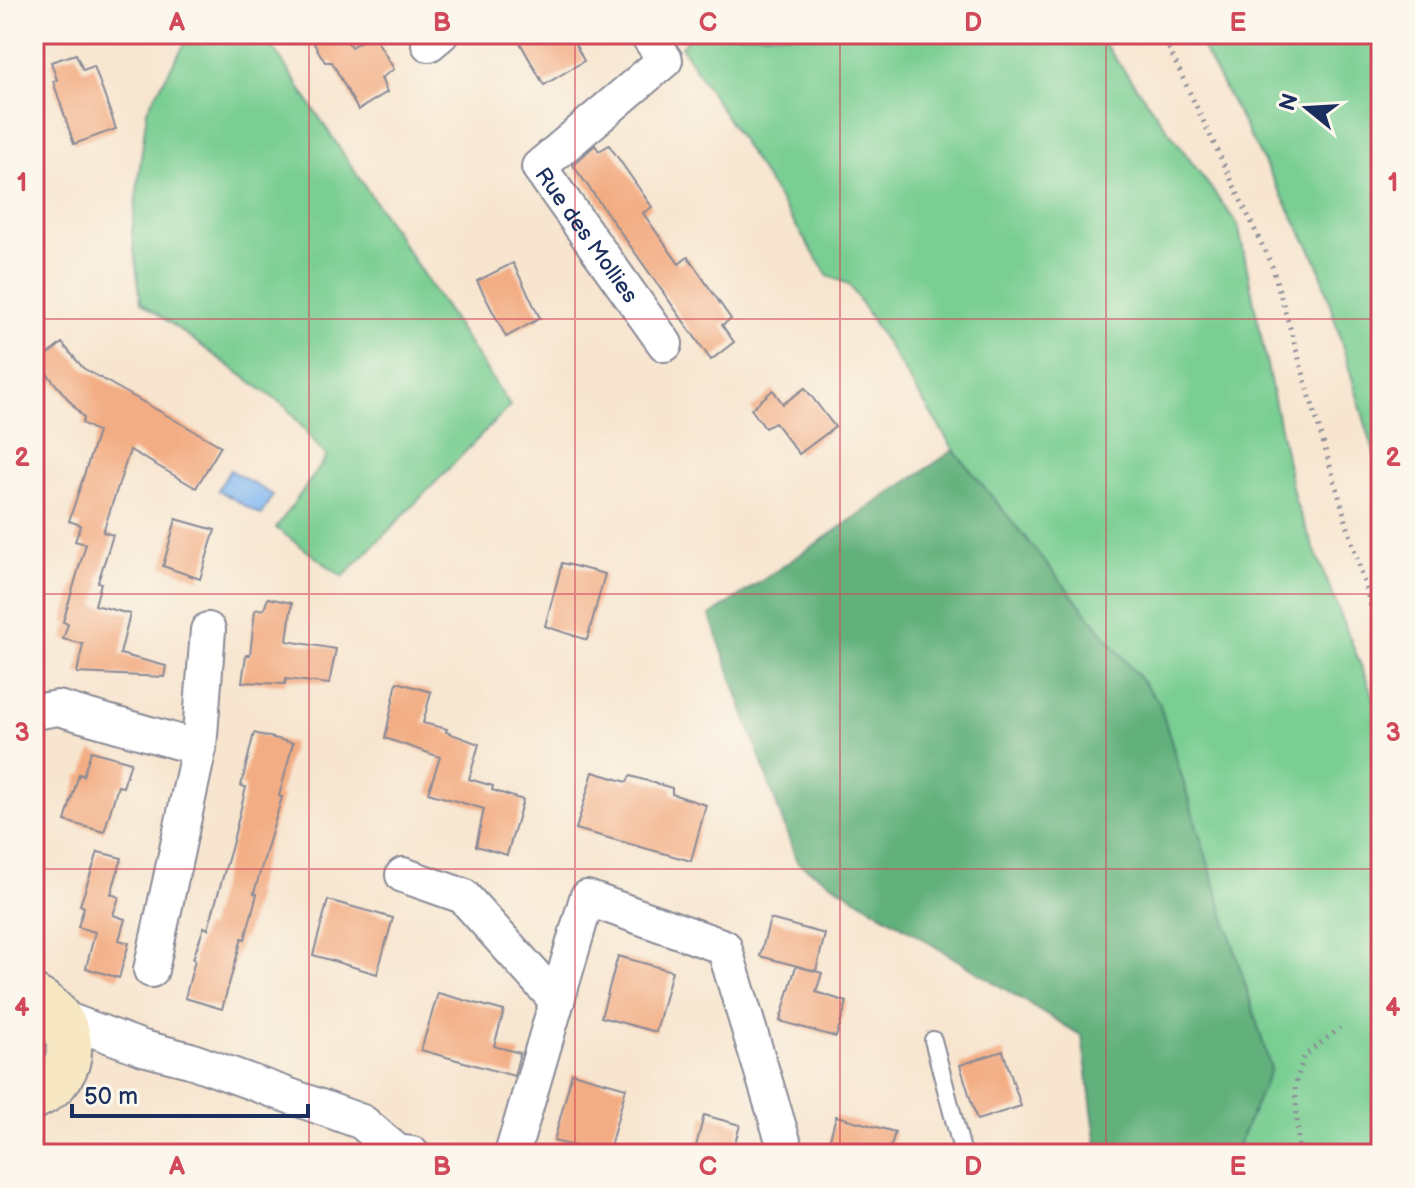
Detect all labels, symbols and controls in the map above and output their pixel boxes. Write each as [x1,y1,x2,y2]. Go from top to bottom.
text: A [168,8,185,39]
text: B [433,8,451,39]
text: C [699,8,717,39]
text: D [964,8,982,39]
text: E [1230,8,1247,39]
north arrow [1267,68,1347,148]
text: N [1274,90,1305,114]
street label: Rue des Mollies [529,163,643,309]
text: 1 [17,168,27,199]
text: 1 [1388,168,1398,199]
text: 2 [14,443,30,474]
text: 2 [1385,443,1401,474]
text: 3 [14,718,30,749]
text: 3 [1385,718,1401,749]
text: 4 [14,993,30,1024]
text: 4 [1385,993,1401,1024]
scale bar [72,1068,308,1118]
text: 50 m [84,1082,138,1111]
text: A [168,1152,185,1183]
text: B [433,1152,451,1183]
text: C [699,1152,717,1183]
text: D [964,1152,982,1183]
text: E [1230,1152,1247,1183]

